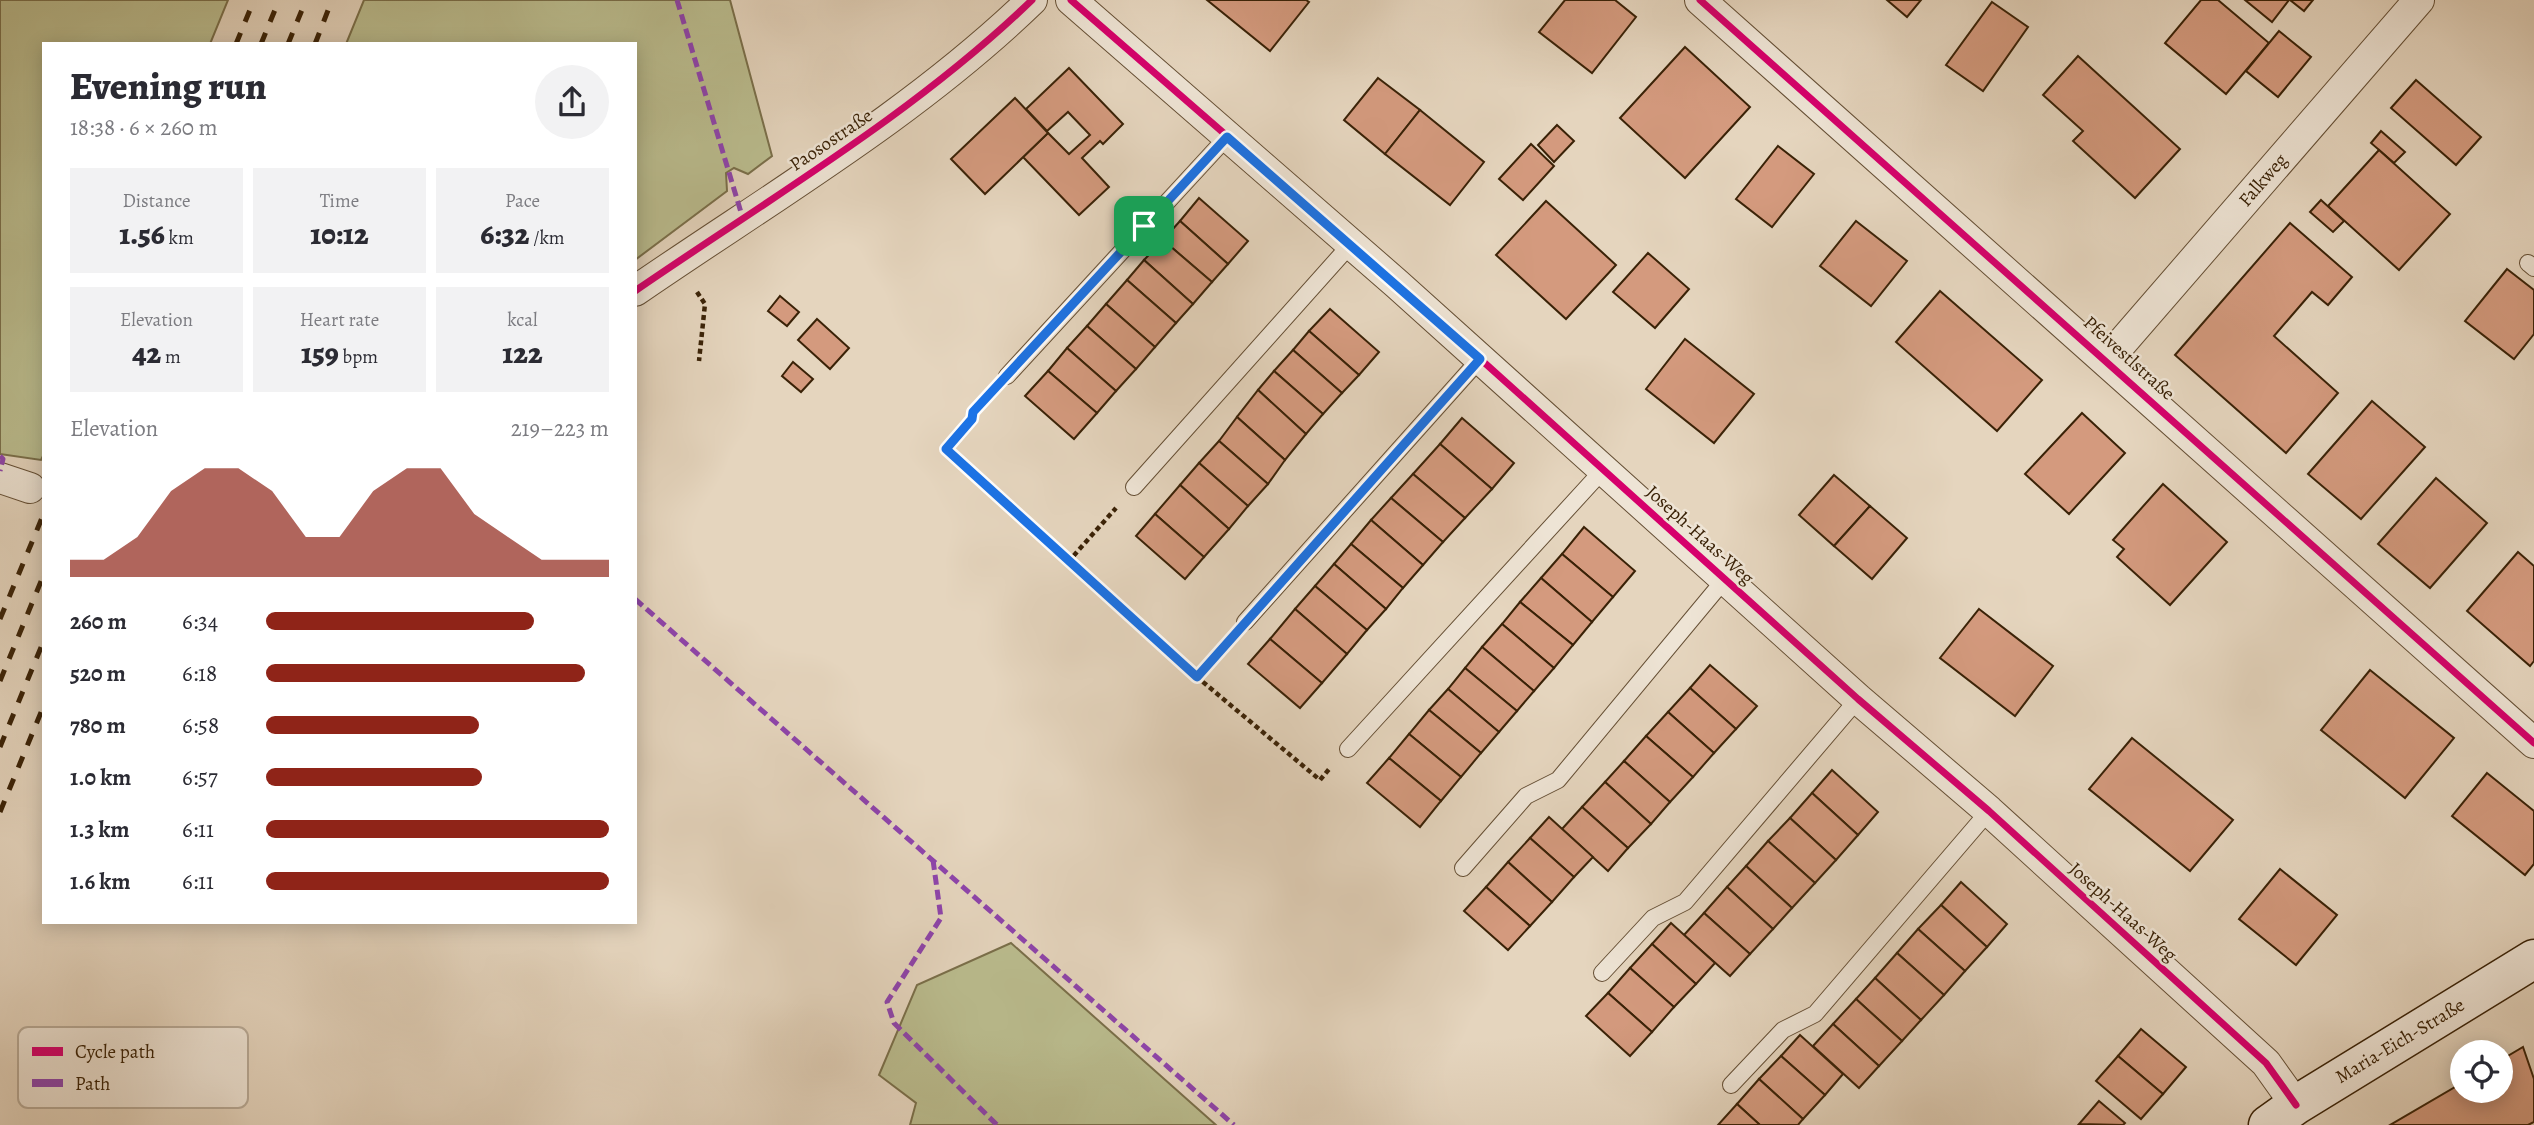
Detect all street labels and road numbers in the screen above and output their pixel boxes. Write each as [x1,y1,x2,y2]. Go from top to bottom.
street label: Paosostraße [784,103,878,177]
street label: Falkweg [2233,147,2294,212]
street label: Pfeivestlstraße [2078,310,2180,406]
street label: Joseph-Haas-Weg [1640,479,1760,591]
street label: Joseph-Haas-Weg [2063,856,2183,968]
street label: Maria-Eich-Straße [2331,992,2469,1090]

